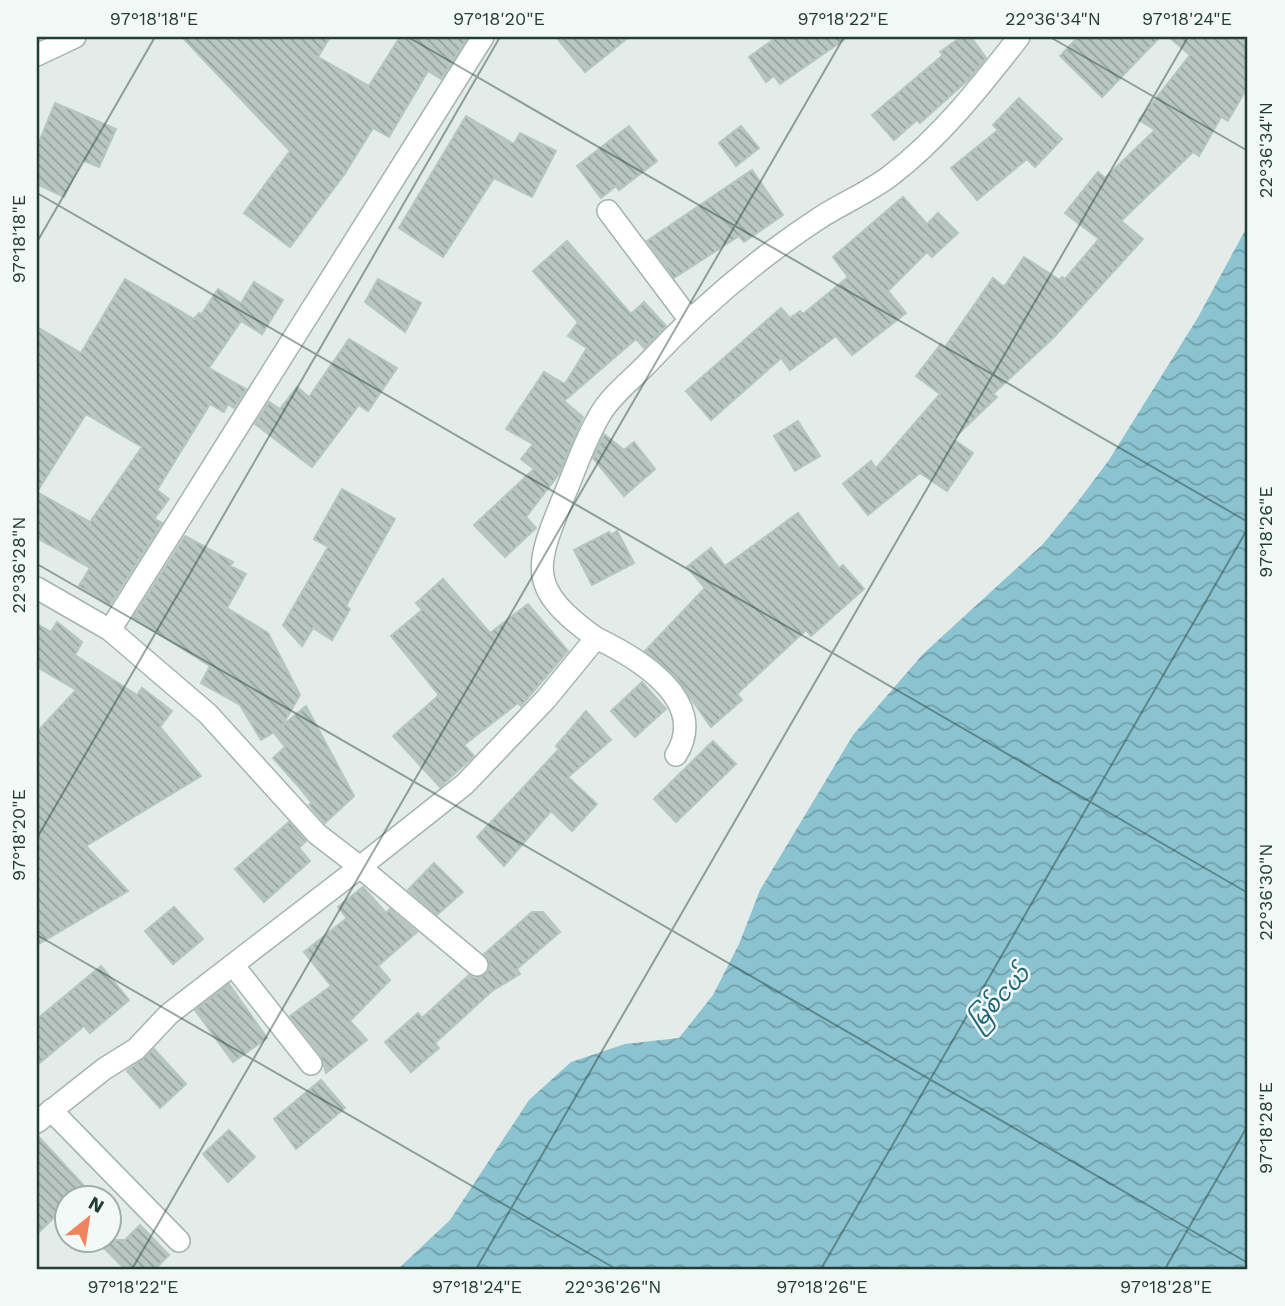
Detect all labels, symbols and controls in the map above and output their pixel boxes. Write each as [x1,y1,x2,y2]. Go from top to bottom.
text: 97°18'18"E [110,8,198,29]
text: 97°18'20"E [453,8,545,29]
text: 97°18'22"E [797,8,889,29]
text: 22°36'34"N [1005,8,1101,29]
text: 97°18'24"E [1142,8,1232,29]
text: 22°36'34"N [1255,102,1276,198]
text: 97°18'18"E [8,195,29,283]
text: 97°18'26"E [1255,486,1276,578]
text: 22°36'28"N [8,517,29,613]
text: 97°18'20"E [8,789,29,881]
text: 22°36'30"N [1255,843,1276,941]
water label: မြစ်ငယ် [961,957,1040,1039]
text: 97°18'28"E [1255,1082,1276,1174]
north arrow [52,1184,122,1254]
text: N [84,1191,108,1218]
text: 97°18'22"E [87,1276,179,1297]
text: 97°18'24"E [432,1276,522,1297]
text: 22°36'26"N [565,1276,661,1297]
text: 97°18'26"E [776,1276,868,1297]
text: 97°18'28"E [1120,1276,1212,1297]

